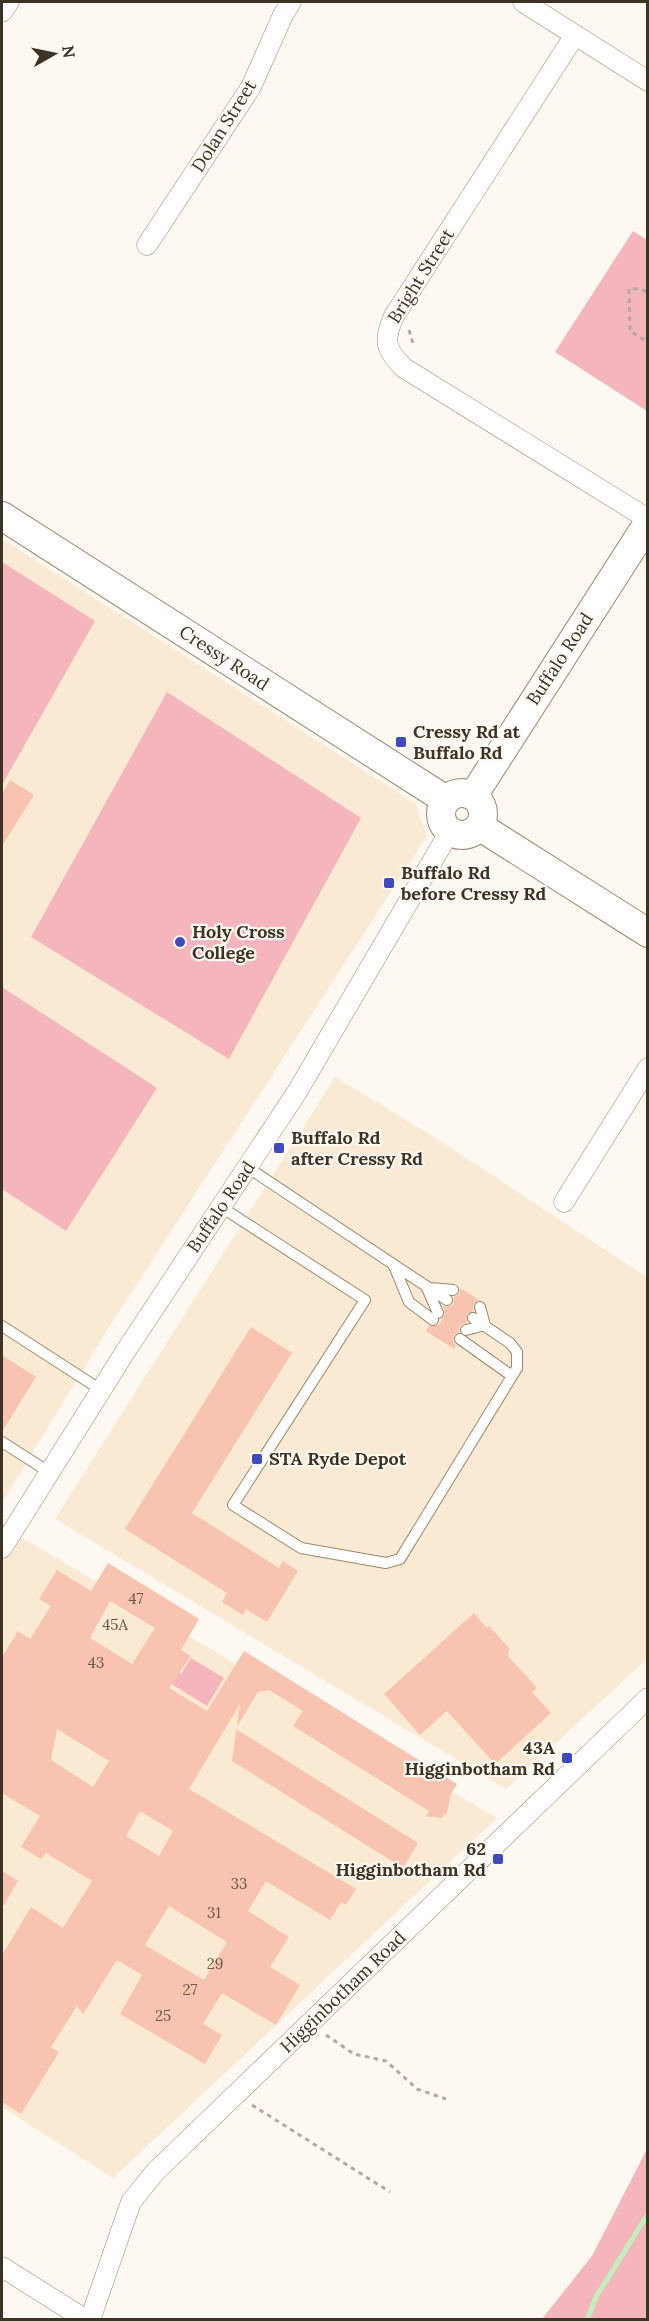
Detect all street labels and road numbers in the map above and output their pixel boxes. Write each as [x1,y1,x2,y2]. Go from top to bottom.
street label: Dolan Street [186,75,261,176]
street label: Bright Street [382,224,459,327]
street label: Buffalo Road [521,608,598,709]
street label: Cressy Road [175,620,274,695]
street label: Buffalo Road [182,1156,260,1257]
street label: Higginbotham Road [275,1926,410,2058]

